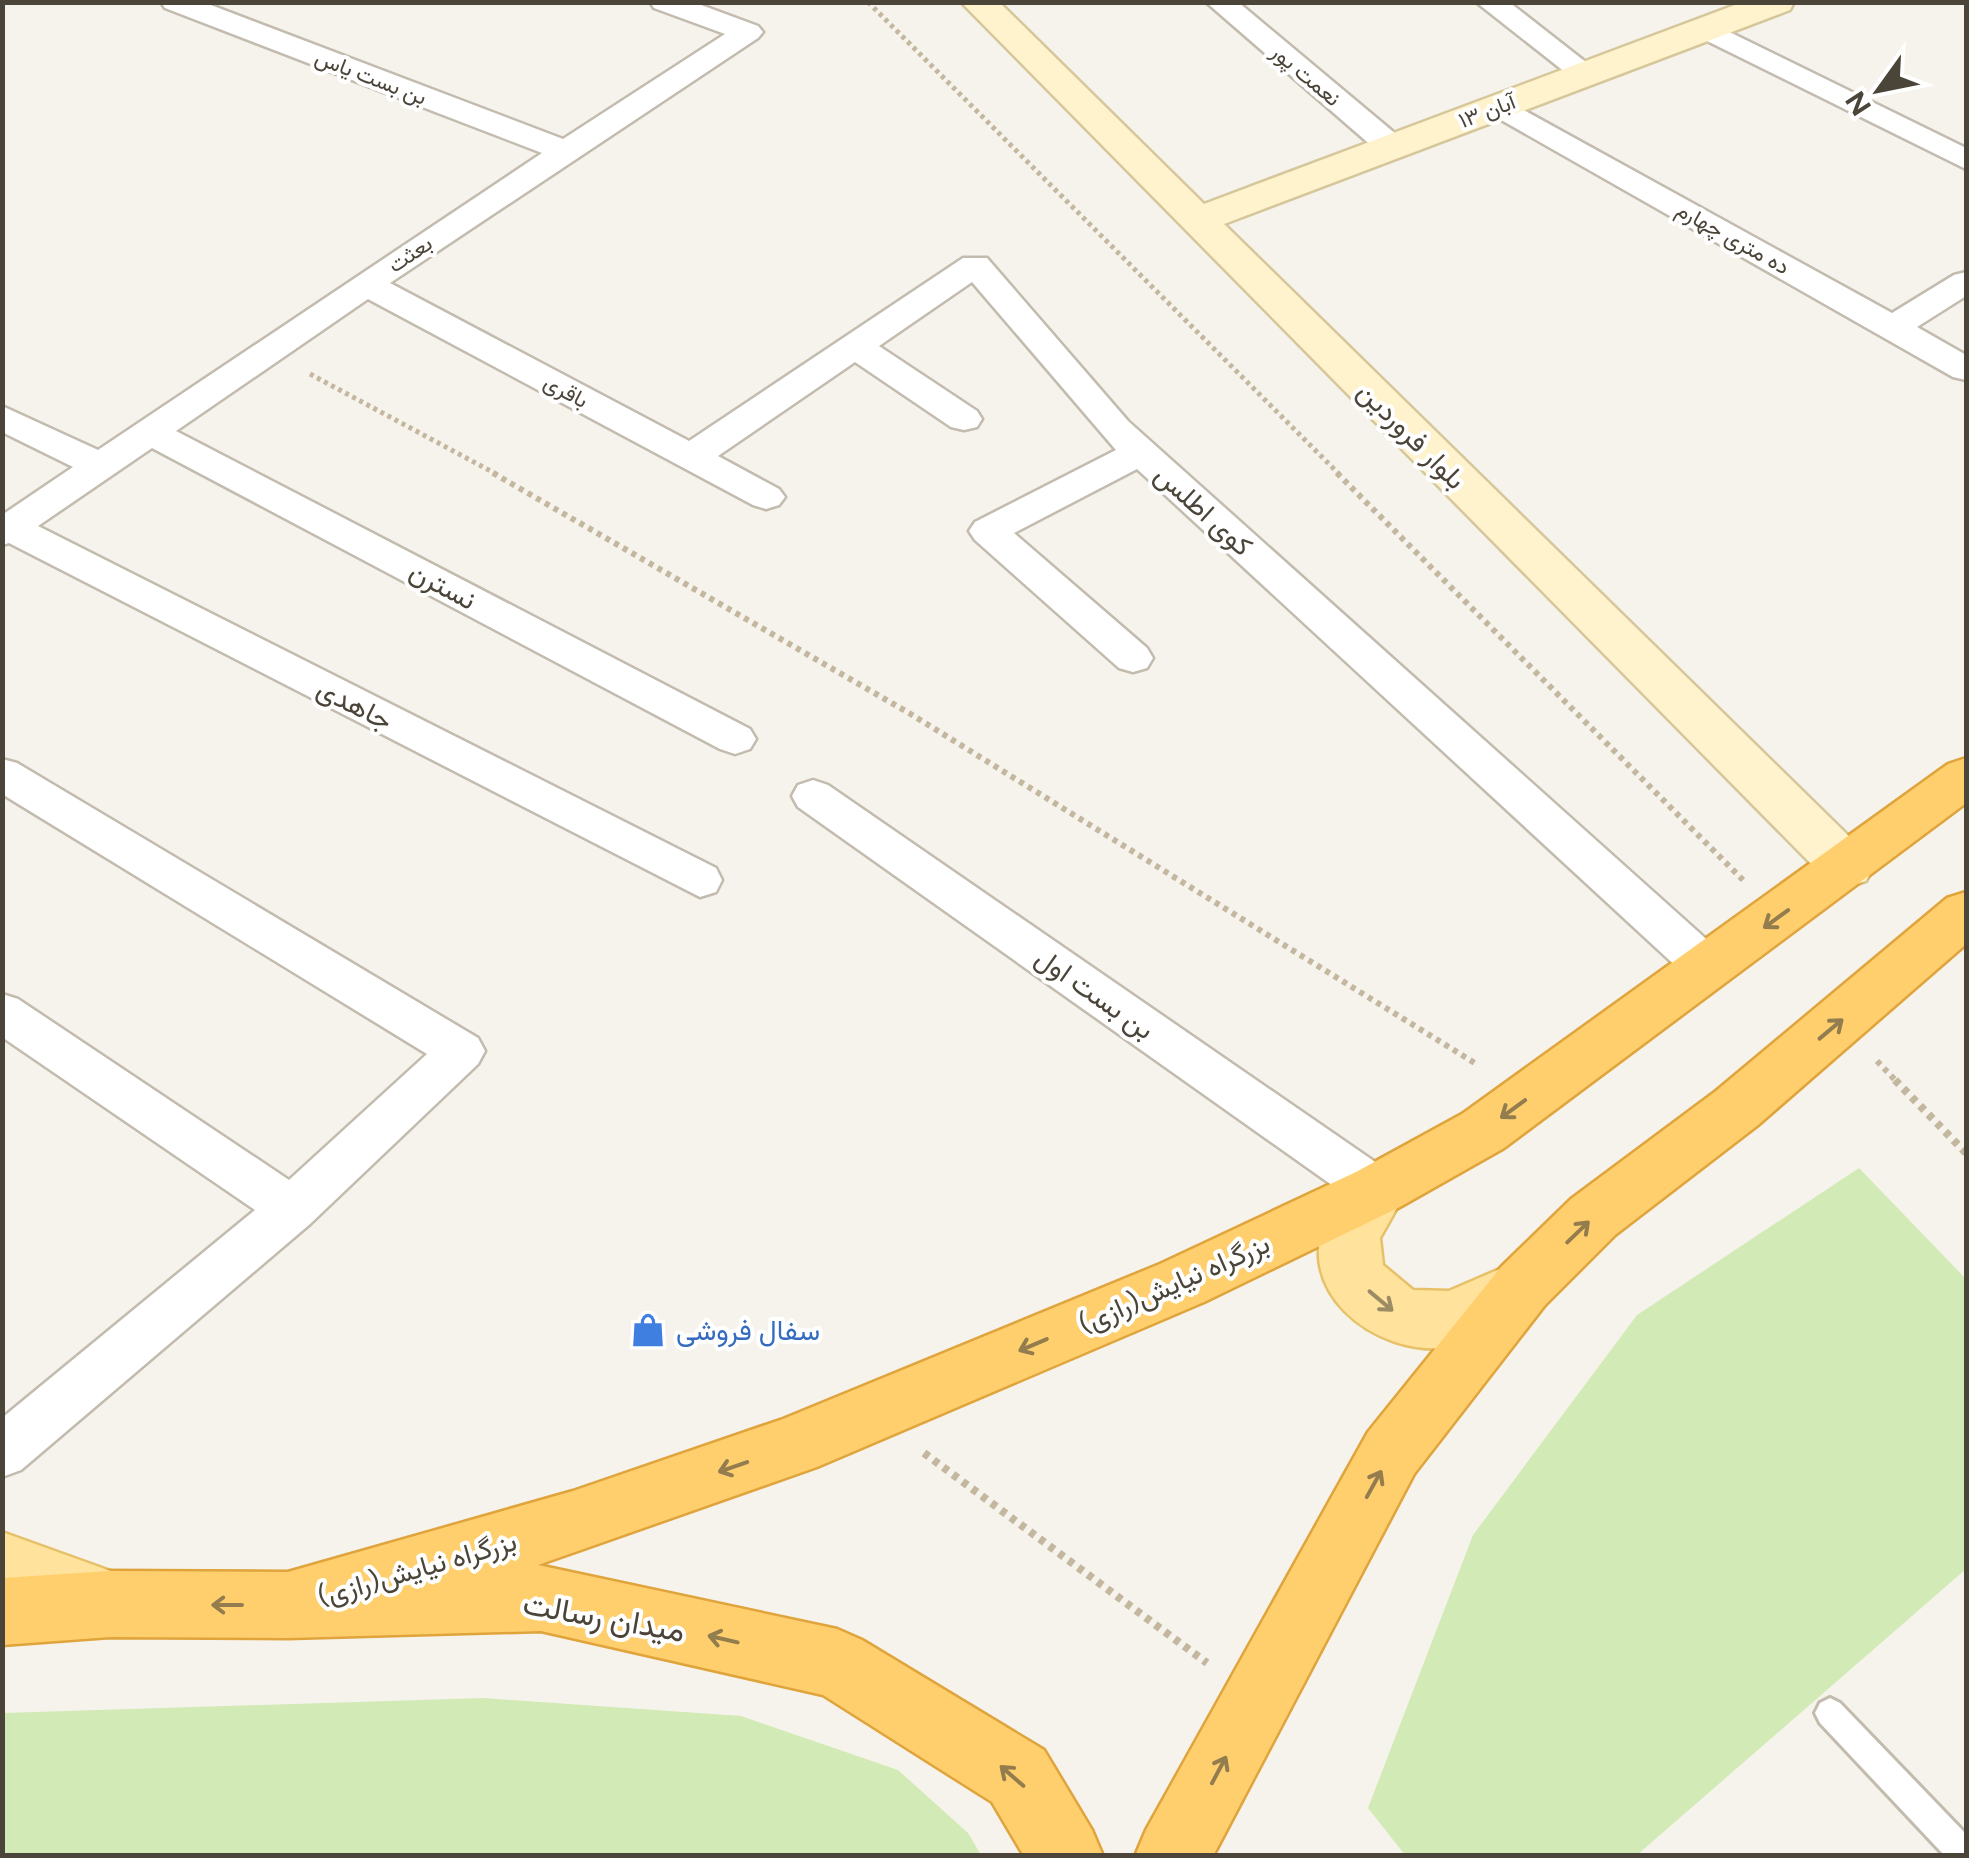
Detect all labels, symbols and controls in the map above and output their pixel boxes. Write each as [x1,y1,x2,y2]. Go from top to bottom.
street label: نعمت پور [1264,37,1346,113]
north arrow [1829,40,1929,140]
street label: بن بست یاس [311,43,431,111]
text: N [1838,85,1878,122]
street label: ۱۳ آبان [1455,87,1521,134]
street label: ده متری چهارم [1671,196,1794,281]
street label: بعثت [383,230,437,278]
street label: باقری [539,368,593,414]
street label: بلوار فروردین [1350,374,1473,497]
street label: کوی اطلس [1147,457,1260,563]
street label: نسترن [403,553,482,617]
street label: جاهدی [312,671,398,737]
one-way arrow [1763,908,1790,929]
street label: بن بست اول [1029,940,1161,1047]
one-way arrow [1817,1018,1843,1040]
one-way arrow [1500,1099,1527,1120]
one-way arrow [1565,1221,1589,1245]
street label: بزرگراه نیایش(رازی) [1073,1226,1275,1341]
one-way arrow [1367,1290,1393,1312]
shop icon: سفال فروشی [629,1311,667,1349]
place label: سفال فروشی [676,1313,820,1348]
one-way arrow [1019,1337,1049,1355]
one-way arrow [717,1460,749,1478]
one-way arrow [1364,1470,1384,1499]
street label: بزرگراه نیایش(رازی) [314,1523,521,1614]
street label: میدان رسالت [520,1584,688,1651]
one-way arrow [212,1596,244,1614]
one-way arrow [708,1629,740,1647]
one-way arrow [1209,1755,1229,1785]
one-way arrow [1000,1764,1025,1787]

